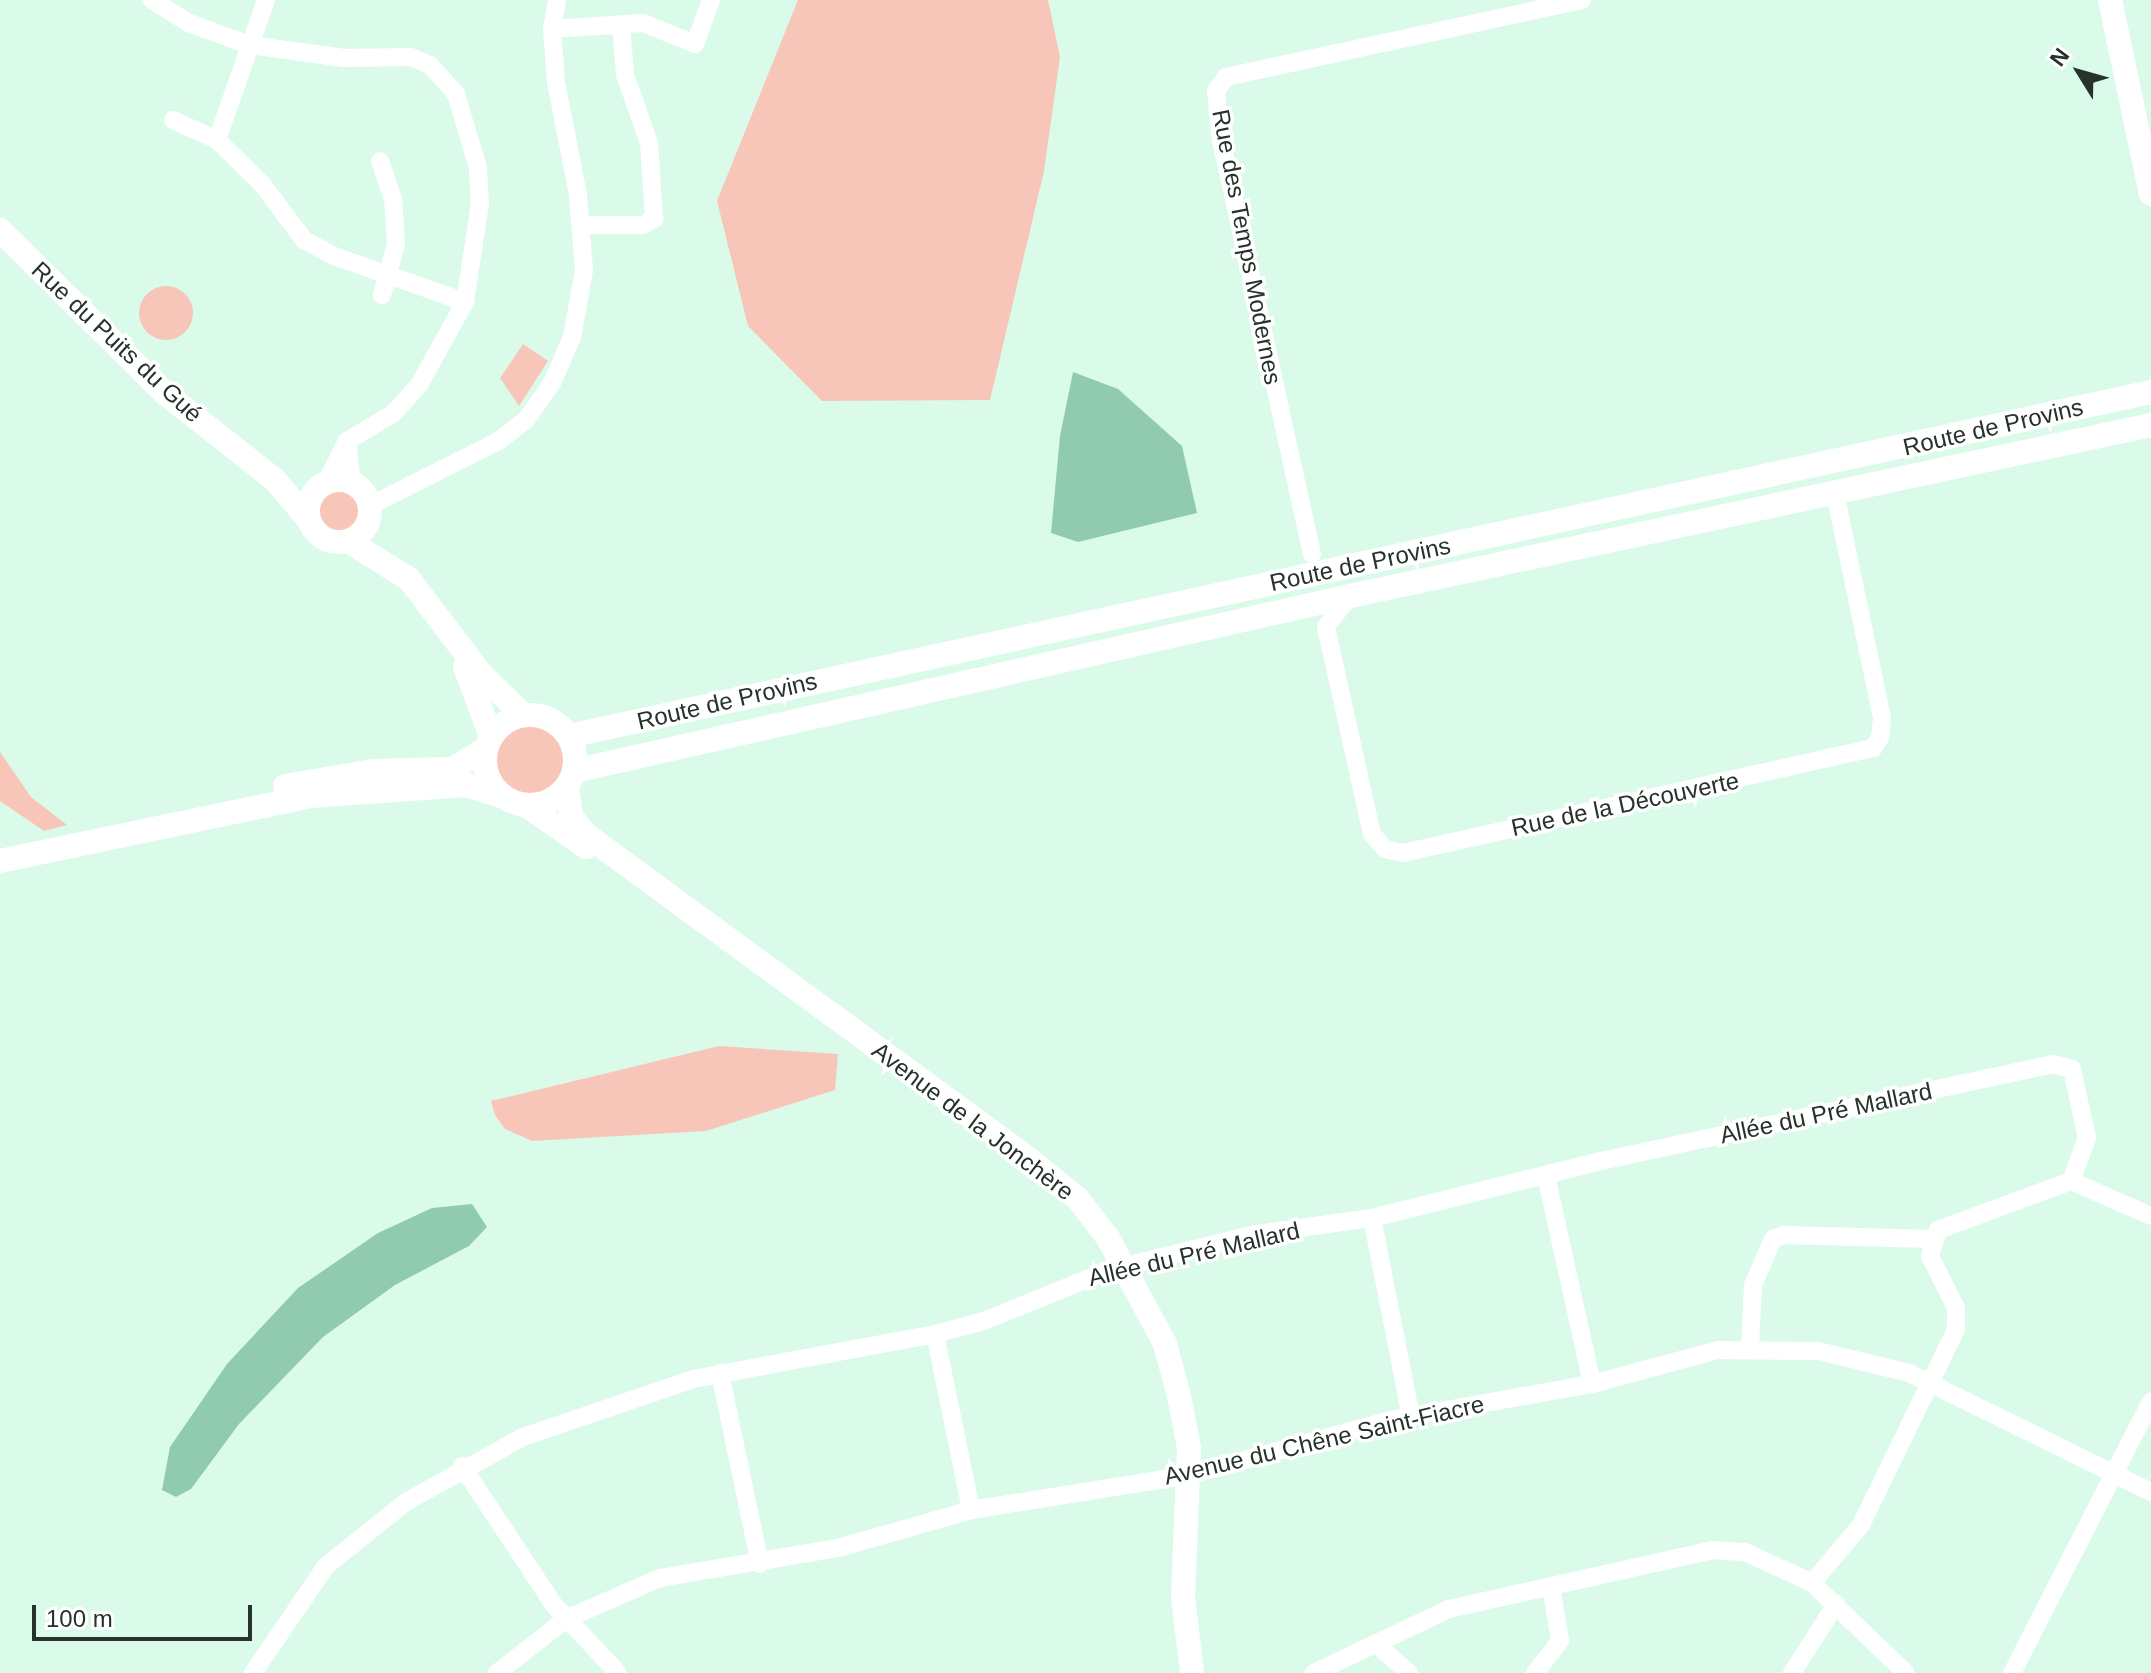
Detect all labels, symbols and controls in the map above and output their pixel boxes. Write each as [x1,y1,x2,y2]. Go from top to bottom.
north arrow [2039,32,2119,112]
text: N [2045,43,2074,71]
street label: Rue des Temps Modernes [1206,107,1288,387]
street label: Rue du Puits du Gué [26,255,208,429]
street label: Route de Provins [1900,392,2086,462]
street label: Route de Provins [1267,531,1453,597]
street label: Route de Provins [634,666,820,736]
street label: Rue de la Découverte [1508,766,1742,842]
street label: Avenue de la Jonchère [866,1036,1080,1206]
street label: Allée du Pré Mallard [1717,1076,1935,1150]
street label: Allée du Pré Mallard [1085,1216,1303,1292]
street label: Avenue du Chêne Saint-Fiacre [1161,1389,1487,1491]
scale bar [36,1589,256,1639]
text: 100 m [46,1605,113,1632]

